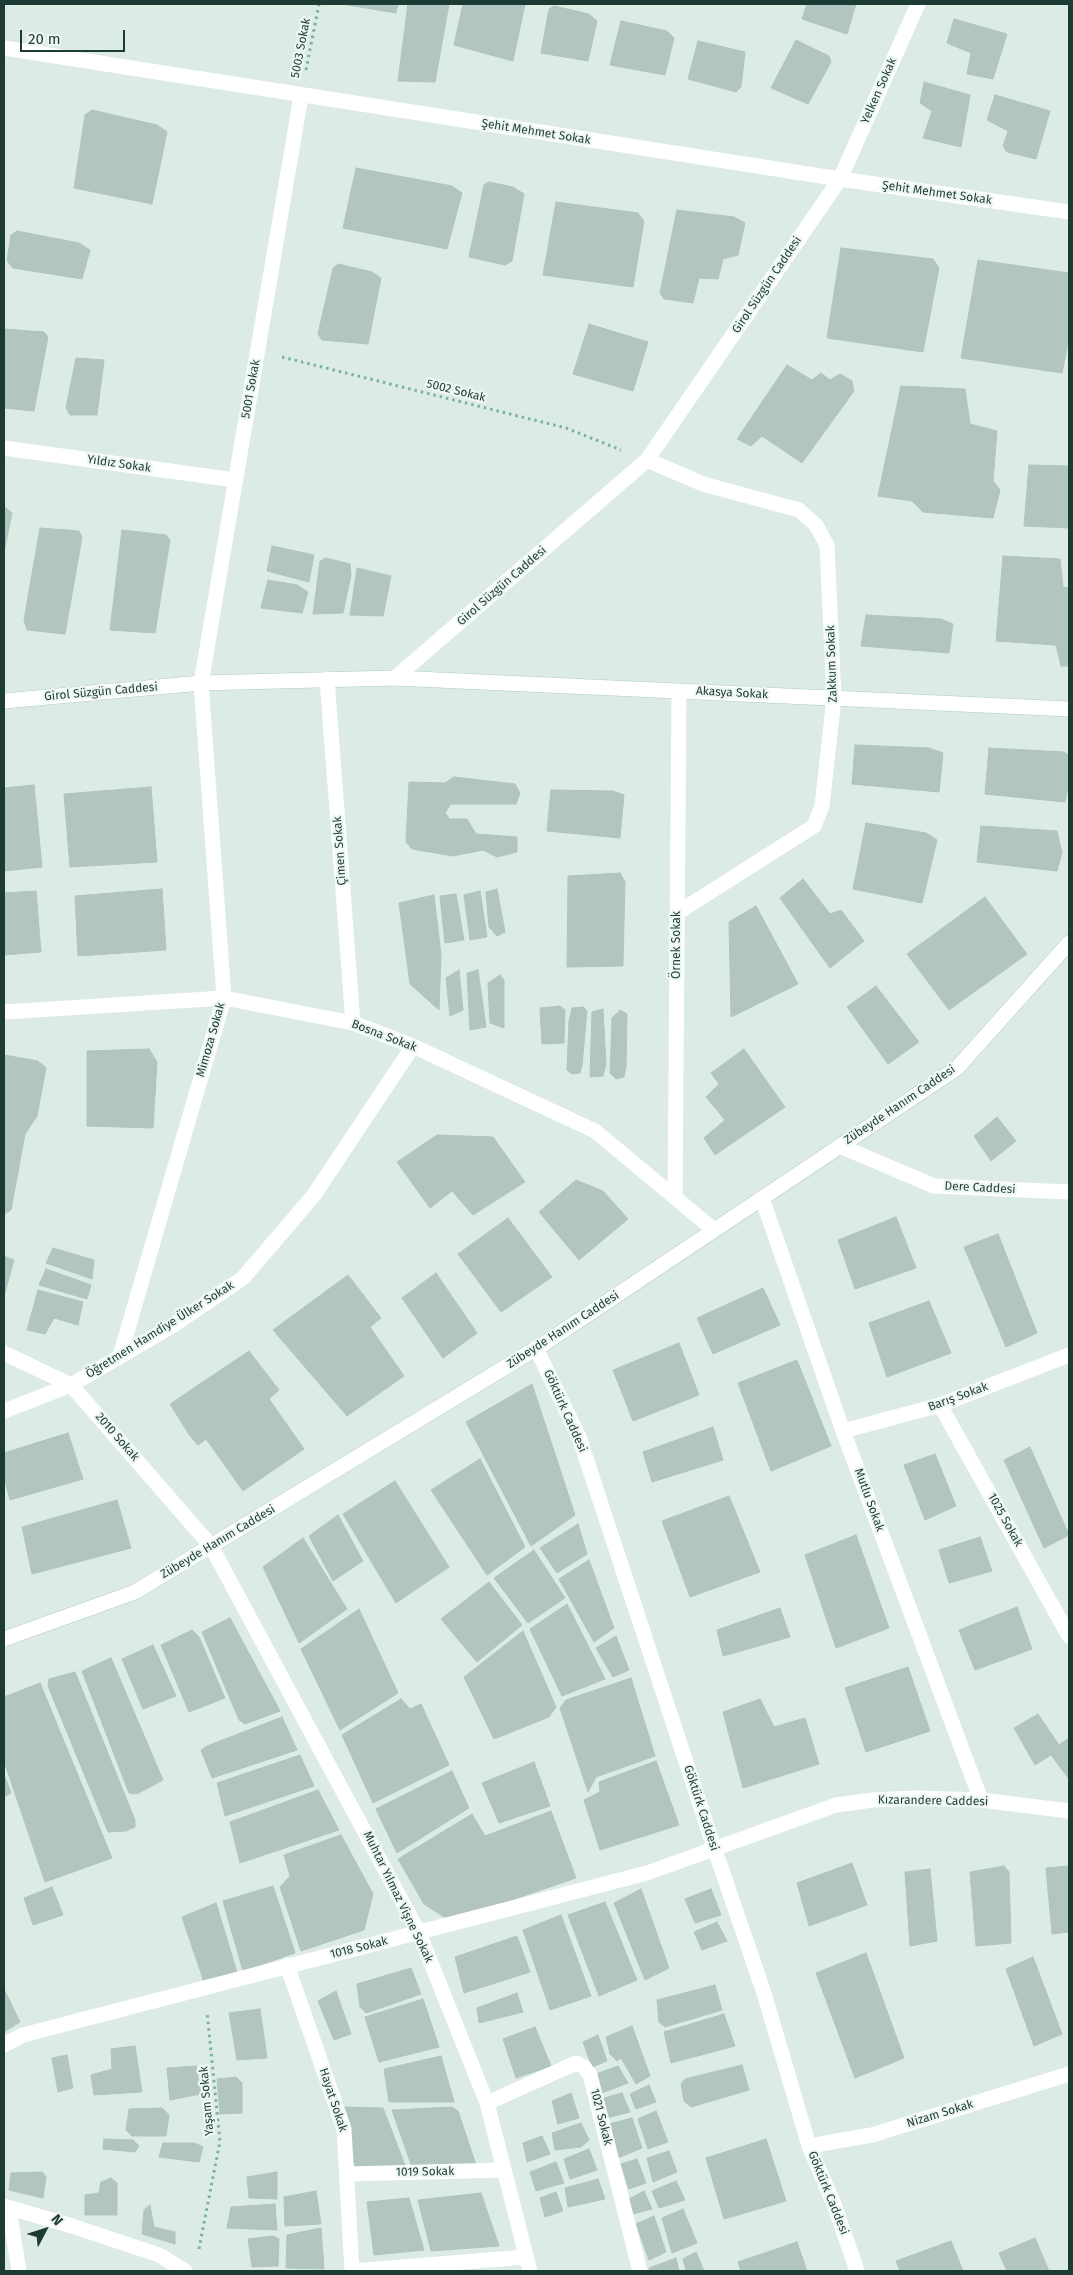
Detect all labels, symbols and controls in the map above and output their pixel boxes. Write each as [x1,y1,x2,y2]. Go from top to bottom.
street label: 5003 Sokak [288,17,314,79]
scale bar [22,20,128,52]
text: 20 m [28,30,61,48]
street label: Yelken Sokak [858,56,900,126]
street label: Şehit Mehmet Sokak [480,116,592,148]
street label: Şehit Mehmet Sokak [881,178,993,208]
street label: Girol Süzgün Caddesi [729,234,805,336]
street label: 5001 Sokak [239,358,263,420]
street label: 5002 Sokak [425,377,487,405]
street label: Yıldız Sokak [86,452,152,476]
street label: Girol Süzgün Caddesi [454,543,550,629]
street label: Zakkum Sokak [823,625,841,703]
street label: Girol Süzgün Caddesi [44,680,158,704]
street label: Akasya Sokak [696,684,768,702]
street label: Çimen Sokak [330,816,350,886]
street label: Örnek Sokak [670,911,684,979]
street label: Mimoza Sokak [193,1001,229,1079]
street label: Bosna Sokak [349,1017,419,1055]
street label: Zübeyde Hanım Caddesi [842,1062,958,1148]
street label: Dere Caddesi [944,1179,1016,1197]
street label: Öğretmen Hamdiye Ülker Sokak [83,1278,237,1382]
street label: Zübeyde Hanım Caddesi [504,1288,622,1372]
street label: Göktürk Caddesi [540,1367,590,1455]
street label: Barış Sokak [926,1379,990,1415]
street label: 2010 Sokak [92,1410,142,1464]
street label: Mutlu Sokak [851,1466,887,1534]
street label: 1025 Sokak [984,1491,1026,1549]
street label: Zübeyde Hanım Caddesi [158,1502,278,1582]
street label: Göktürk Caddesi [680,1763,722,1853]
street label: Kızarandere Caddesi [878,1793,988,1809]
street label: Muhtar Yılmaz Vişne Sokak [360,1829,436,1965]
street label: 1018 Sokak [329,1934,389,1962]
street label: Yaşam Sokak [197,2066,217,2136]
street label: Hayat Sokak [316,2066,350,2134]
street label: 1021 Sokak [587,2087,615,2147]
street label: Nizam Sokak [905,2097,975,2131]
street label: Göktürk Caddesi [805,2149,851,2237]
street label: 1019 Sokak [396,2164,454,2180]
north arrow [20,2205,70,2255]
text: N [47,2211,66,2229]

